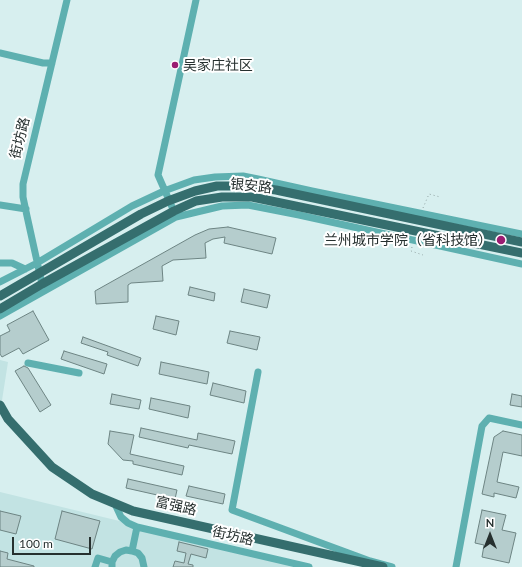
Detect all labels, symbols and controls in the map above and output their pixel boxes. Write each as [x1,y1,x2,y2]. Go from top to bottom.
place label: 吴家庄社区 [183,57,253,73]
marker: 吴家庄社区 [170,60,180,70]
street label: 街坊路 [7,116,33,160]
street label: 银安路 [229,175,273,197]
place label: 兰州城市学院（省科技馆） [324,232,492,248]
marker: 兰州城市学院（省科技馆） [495,234,507,246]
street label: 富强路 [154,493,198,519]
north arrow [470,515,510,555]
text: N [486,516,494,529]
street label: 街坊路 [211,523,255,549]
scale bar [14,529,93,555]
text: 100 m [19,536,53,551]

